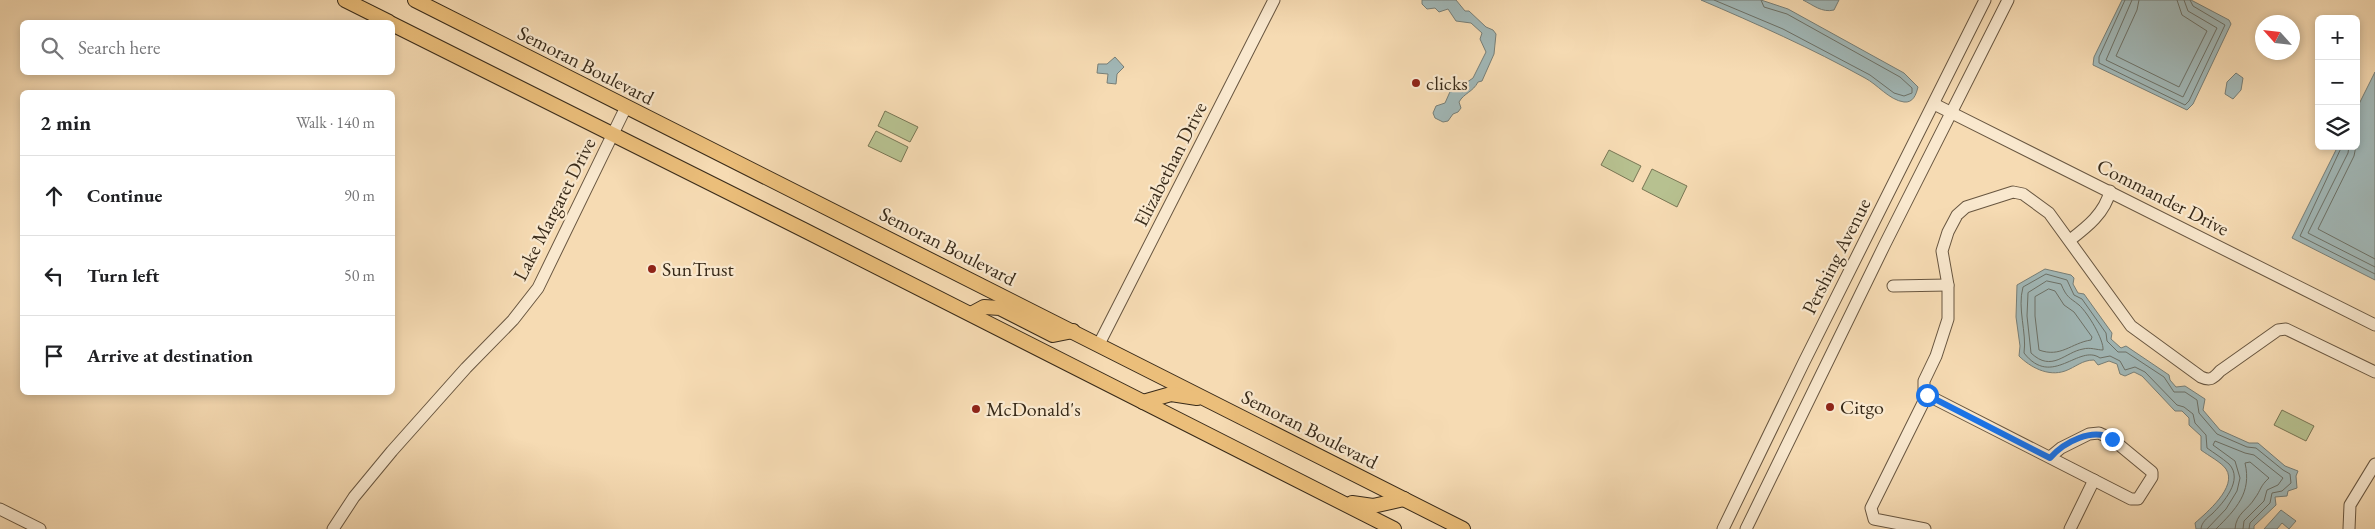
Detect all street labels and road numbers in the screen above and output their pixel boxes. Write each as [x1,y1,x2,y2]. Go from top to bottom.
street label: Semoran Boulevard [513,19,659,111]
street label: Elizabethan Drive [1127,97,1213,231]
street label: Lake Margaret Drive [507,133,601,285]
street label: Commander Drive [2092,152,2234,242]
street label: Pershing Avenue [1796,193,1876,318]
street label: Semoran Boulevard [875,200,1021,292]
street label: Semoran Boulevard [1237,383,1383,475]

